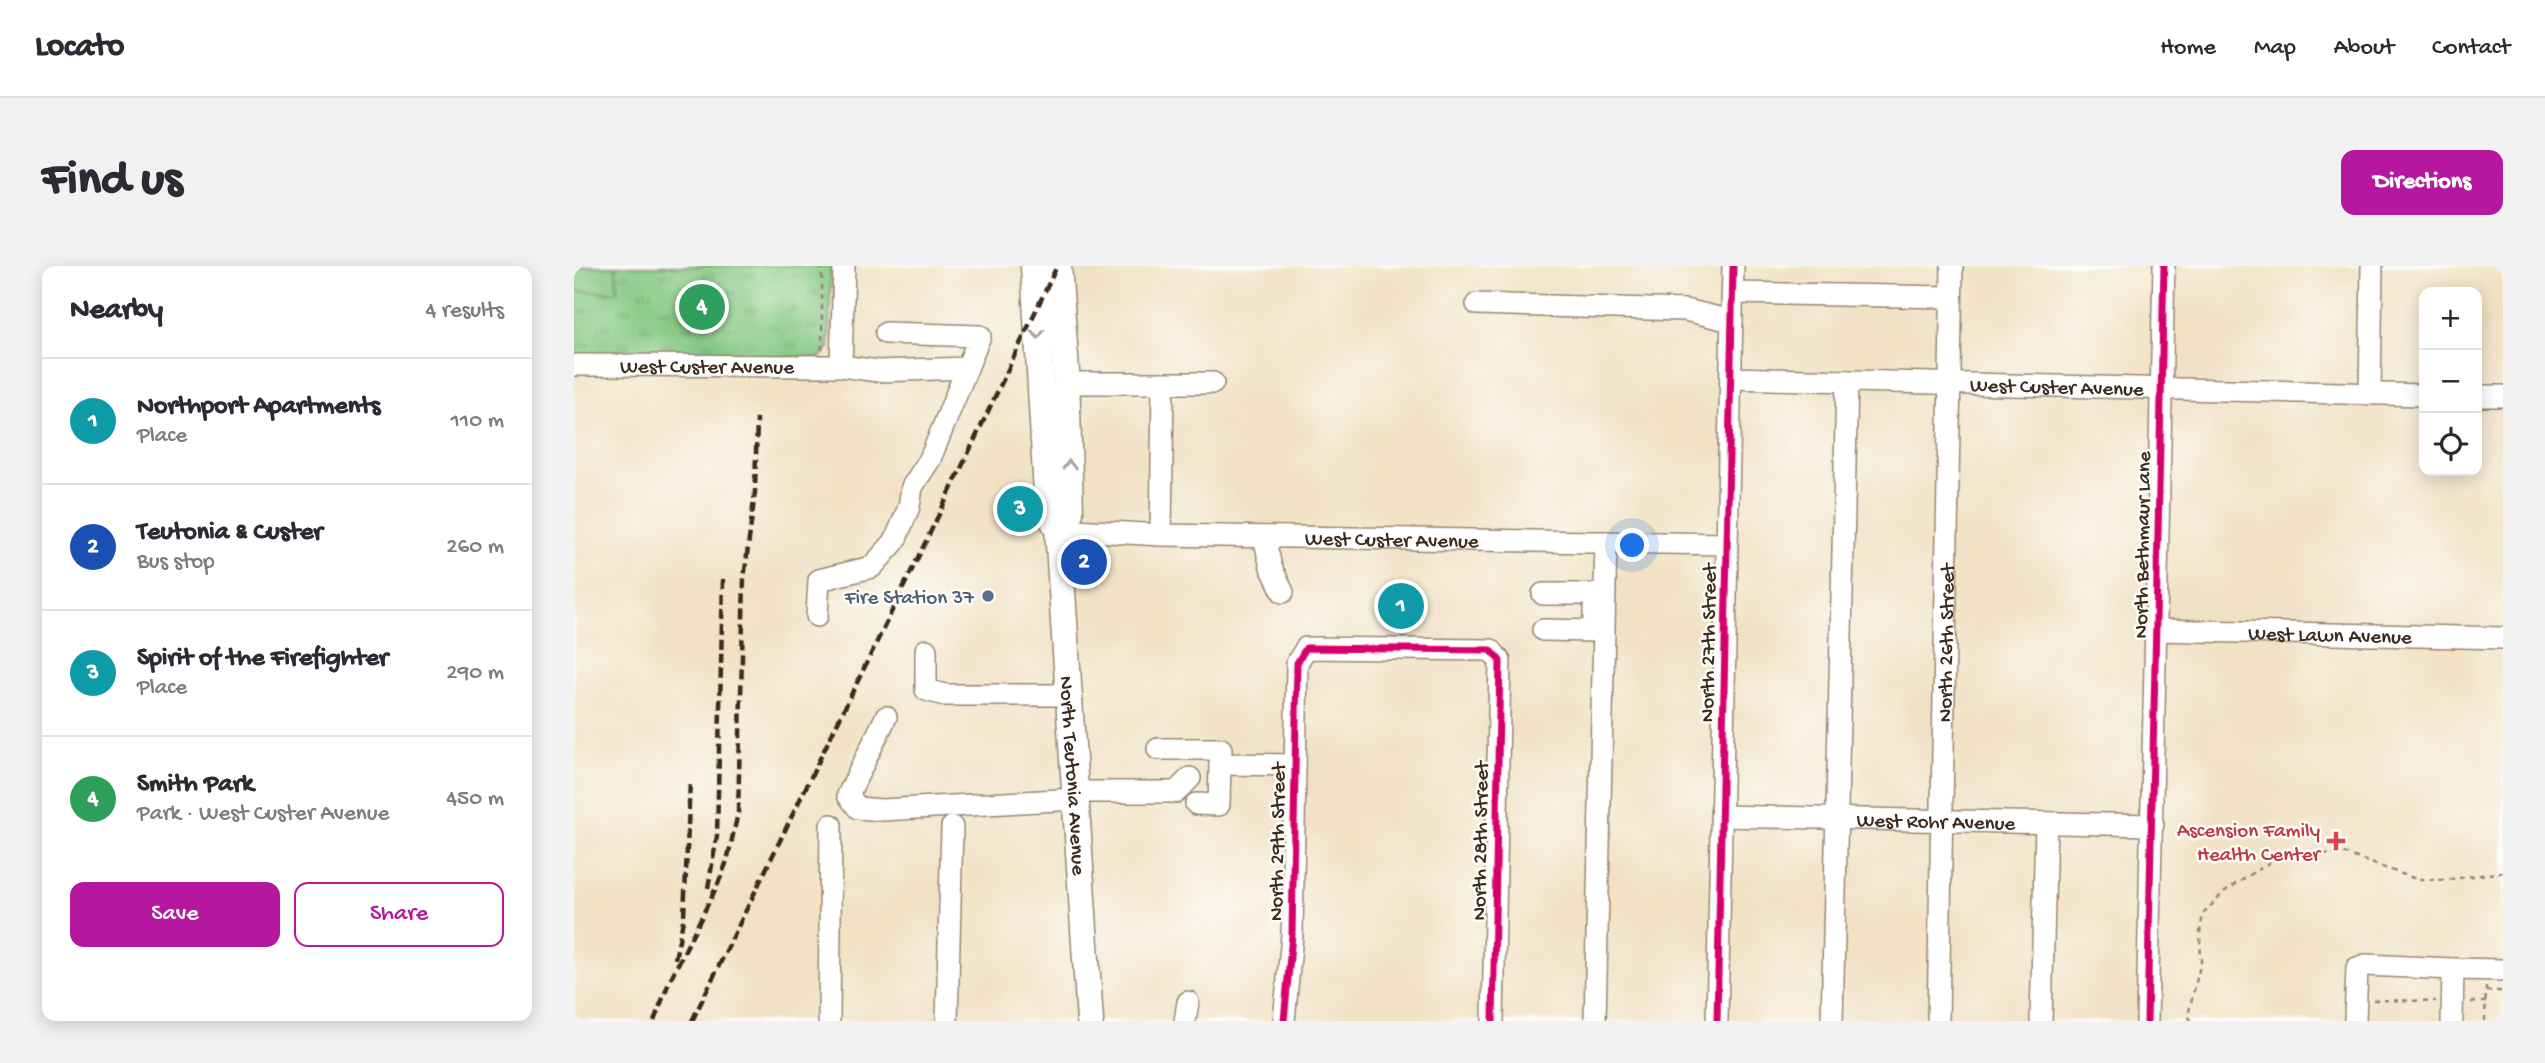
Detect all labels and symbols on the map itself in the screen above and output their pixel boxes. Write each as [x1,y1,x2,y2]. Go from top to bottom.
pin: 4 [679,281,725,333]
one-way arrow [1030,329,1045,340]
street label: West Custer Avenue [620,356,795,382]
street label: West Custer Avenue [1970,375,2145,404]
street label: North Bethmaur Lane [2130,450,2159,639]
one-way arrow [1061,459,1076,470]
pin: 3 [997,483,1043,535]
street label: West Custer Avenue [1305,528,1480,556]
your location [1615,528,1649,562]
pin: 2 [1061,536,1107,588]
street label: North 27th Street [1697,561,1724,723]
street label: North 26th Street [1935,561,1963,723]
pin: 1 [1378,580,1424,632]
place label: Fire Station 37 [844,587,975,612]
marker: Fire Station 37 [980,588,996,604]
street label: West Lawn Avenue [2248,623,2413,652]
street label: North Teutonia Avenue [1052,675,1090,877]
street label: North 28th Street [1469,759,1496,921]
street label: North 29th Street [1266,760,1293,922]
street label: West Rohr Avenue [1856,810,2017,838]
place label: Ascension Family Health Center [2177,820,2322,869]
marker: Ascension Family Health Center [2326,831,2346,851]

